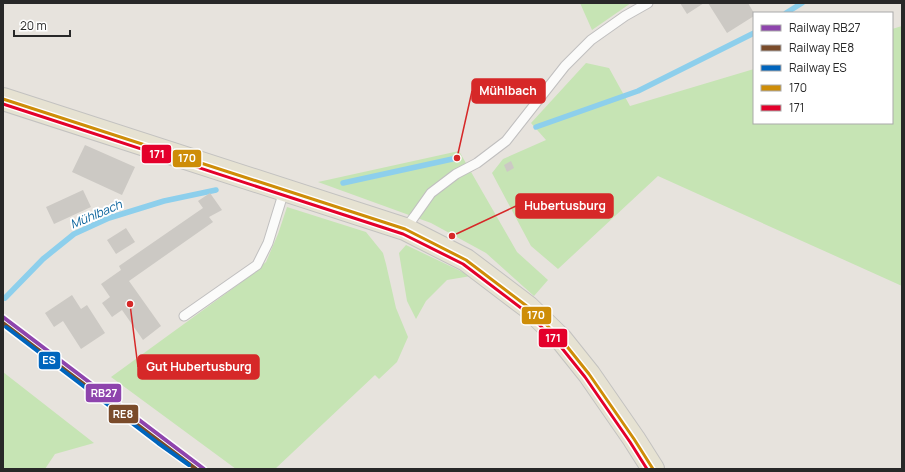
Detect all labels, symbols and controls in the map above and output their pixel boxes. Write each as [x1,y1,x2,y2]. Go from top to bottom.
scale bar [14,12,70,38]
legend [753,12,893,124]
text: 20 m [20,17,47,34]
text: Railway RB27 [789,19,861,36]
text: Railway RE8 [789,39,854,56]
text: Railway ES [789,59,847,76]
callout: Mühlbach [472,79,545,103]
text: 170 [789,79,807,96]
text: Mühlbach [479,82,537,99]
text: 171 [789,99,804,116]
line badge: 171 [141,144,172,164]
text: 171 [149,146,165,161]
line badge: 170 [172,149,202,168]
text: 170 [178,150,196,165]
callout: Hubertusburg [516,194,613,218]
water label: Mühlbach [68,195,125,233]
text: Hubertusburg [524,197,606,214]
line badge: 170 [521,306,552,325]
text: 170 [527,307,545,322]
line badge: 171 [538,328,568,348]
text: 171 [545,330,561,345]
line badge: ES [38,351,61,370]
text: ES [42,352,56,367]
callout: Gut Hubertusburg [138,355,259,379]
text: Gut Hubertusburg [146,358,252,375]
line badge: RB27 [85,383,122,403]
text: RB27 [91,385,117,400]
line badge: RE8 [108,404,139,424]
text: RE8 [113,406,133,421]

